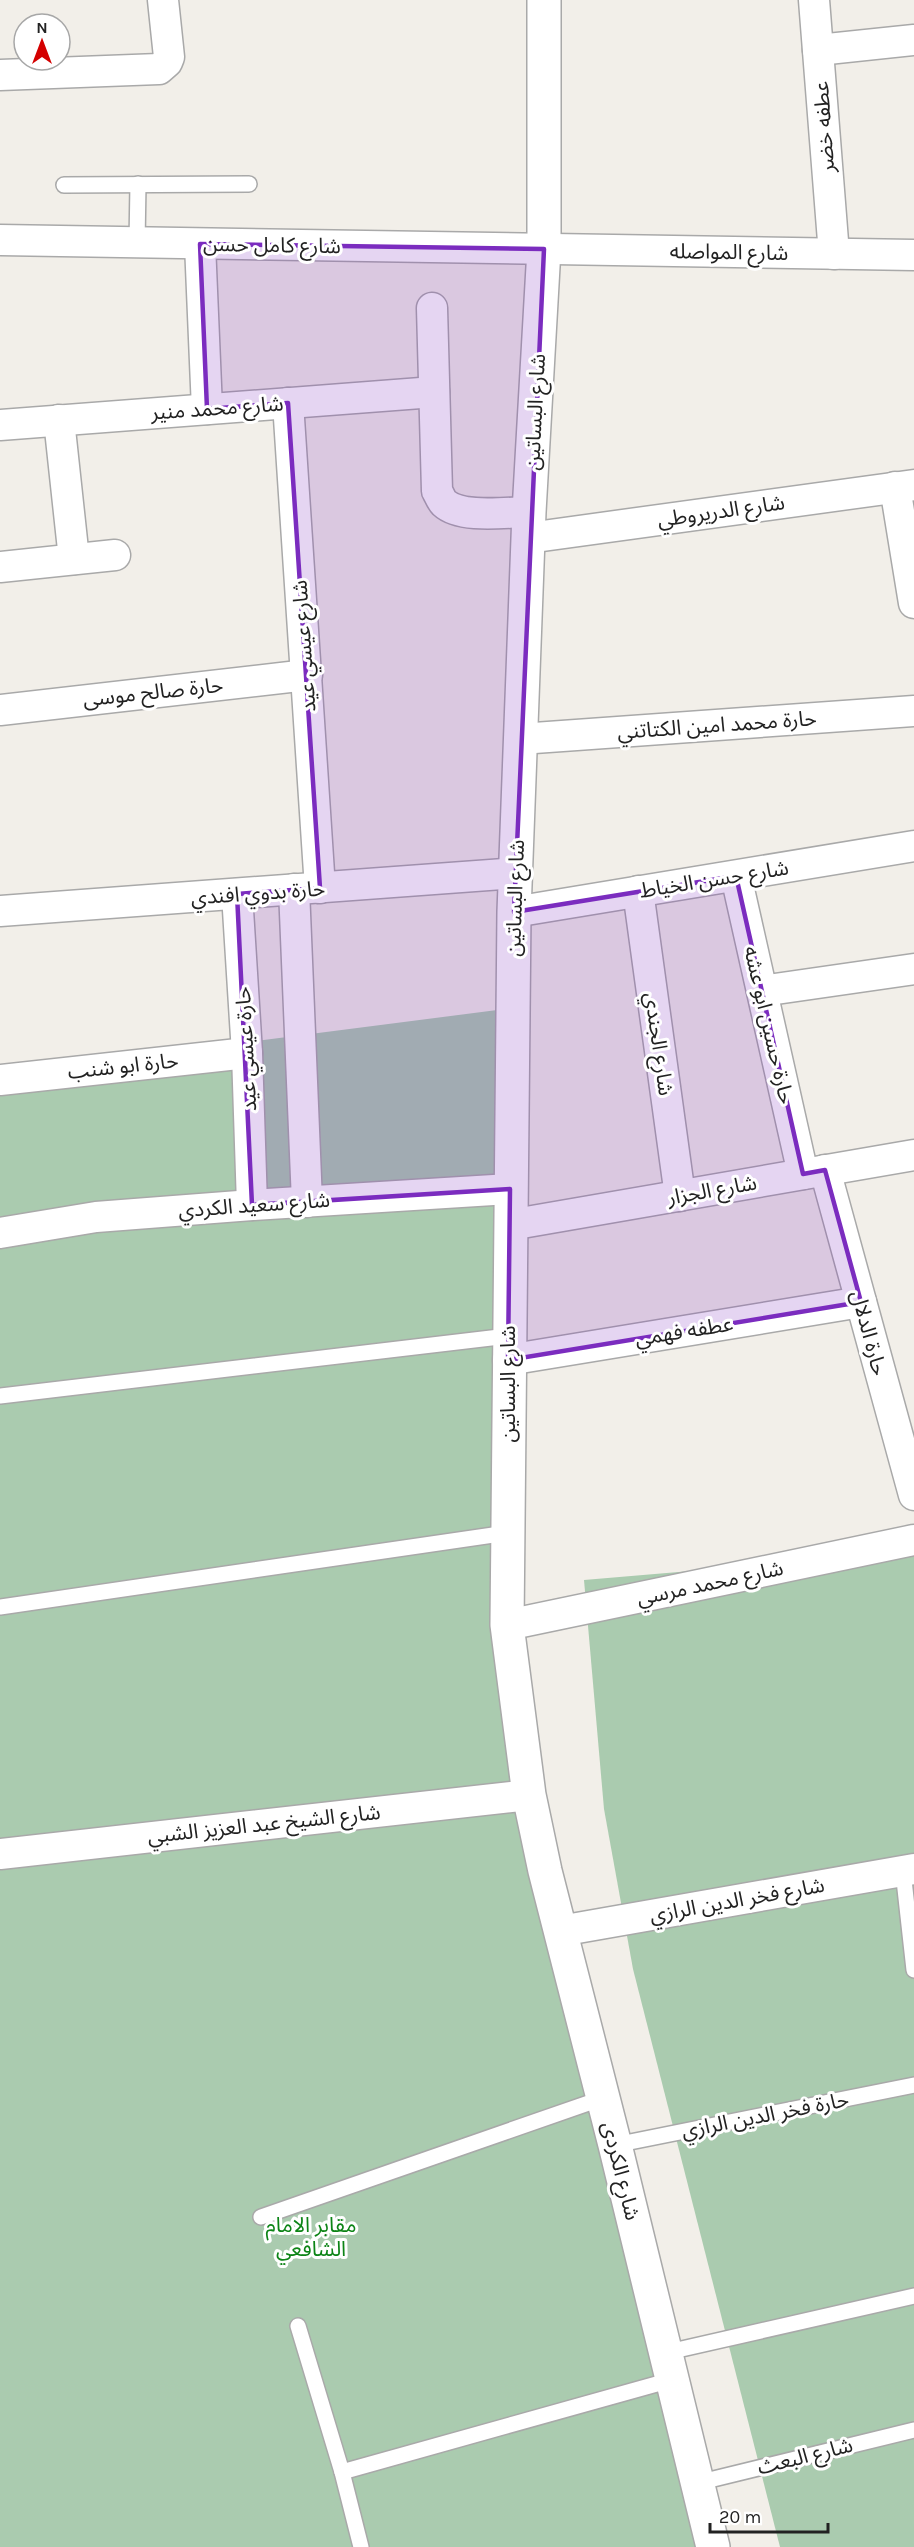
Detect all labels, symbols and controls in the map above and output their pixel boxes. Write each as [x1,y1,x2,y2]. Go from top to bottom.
north arrow [12,12,72,72]
text: N [36,18,48,37]
street label: عطفه خضر [809,80,839,175]
street label: شارع كامل حسن [203,232,341,261]
street label: شارع المواصله [669,239,789,268]
street label: شارع البساتين [520,353,553,471]
street label: شارع محمد منير [149,391,284,428]
street label: شارع الدريروطي [656,490,787,536]
street label: شارع عيسي عيد [287,579,324,713]
street label: حارة صالح موسى [82,673,225,714]
street label: حارة محمد امين الكتاتني [617,706,818,748]
street label: شارع البساتين [501,839,532,957]
street label: شارع حسن الخياط [638,855,791,906]
street label: حارة بدوي افندي [190,876,326,914]
street label: حارة حسين ابو عشه [739,944,799,1106]
street label: حارة عيسي عيد [231,986,265,1112]
street label: شارع الجندي [636,991,678,1098]
street label: حارة ابو شنب [67,1048,179,1084]
street label: شارع الجزار [664,1170,759,1213]
street label: شارع سعيد الكردي [177,1188,331,1226]
street label: حارة الدلال [846,1288,892,1378]
street label: عطفه فهمي [633,1311,735,1354]
street label: شارع البساتين [496,1326,523,1442]
street label: شارع محمد مرسي [635,1556,786,1614]
street label: شارع الشيخ عبد العزيز الشبي [146,1800,382,1852]
street label: شارع فخر الدين الرازي [648,1873,827,1931]
street label: حارة فخر الدين الرازي [679,2087,851,2147]
street label: شارع الكردى [594,2119,645,2223]
park label: مقابر الامام الشافعي [265,2213,357,2265]
street label: شارع البعث [755,2433,856,2482]
scale bar [710,2496,828,2534]
text: 20 m [719,2506,761,2528]

